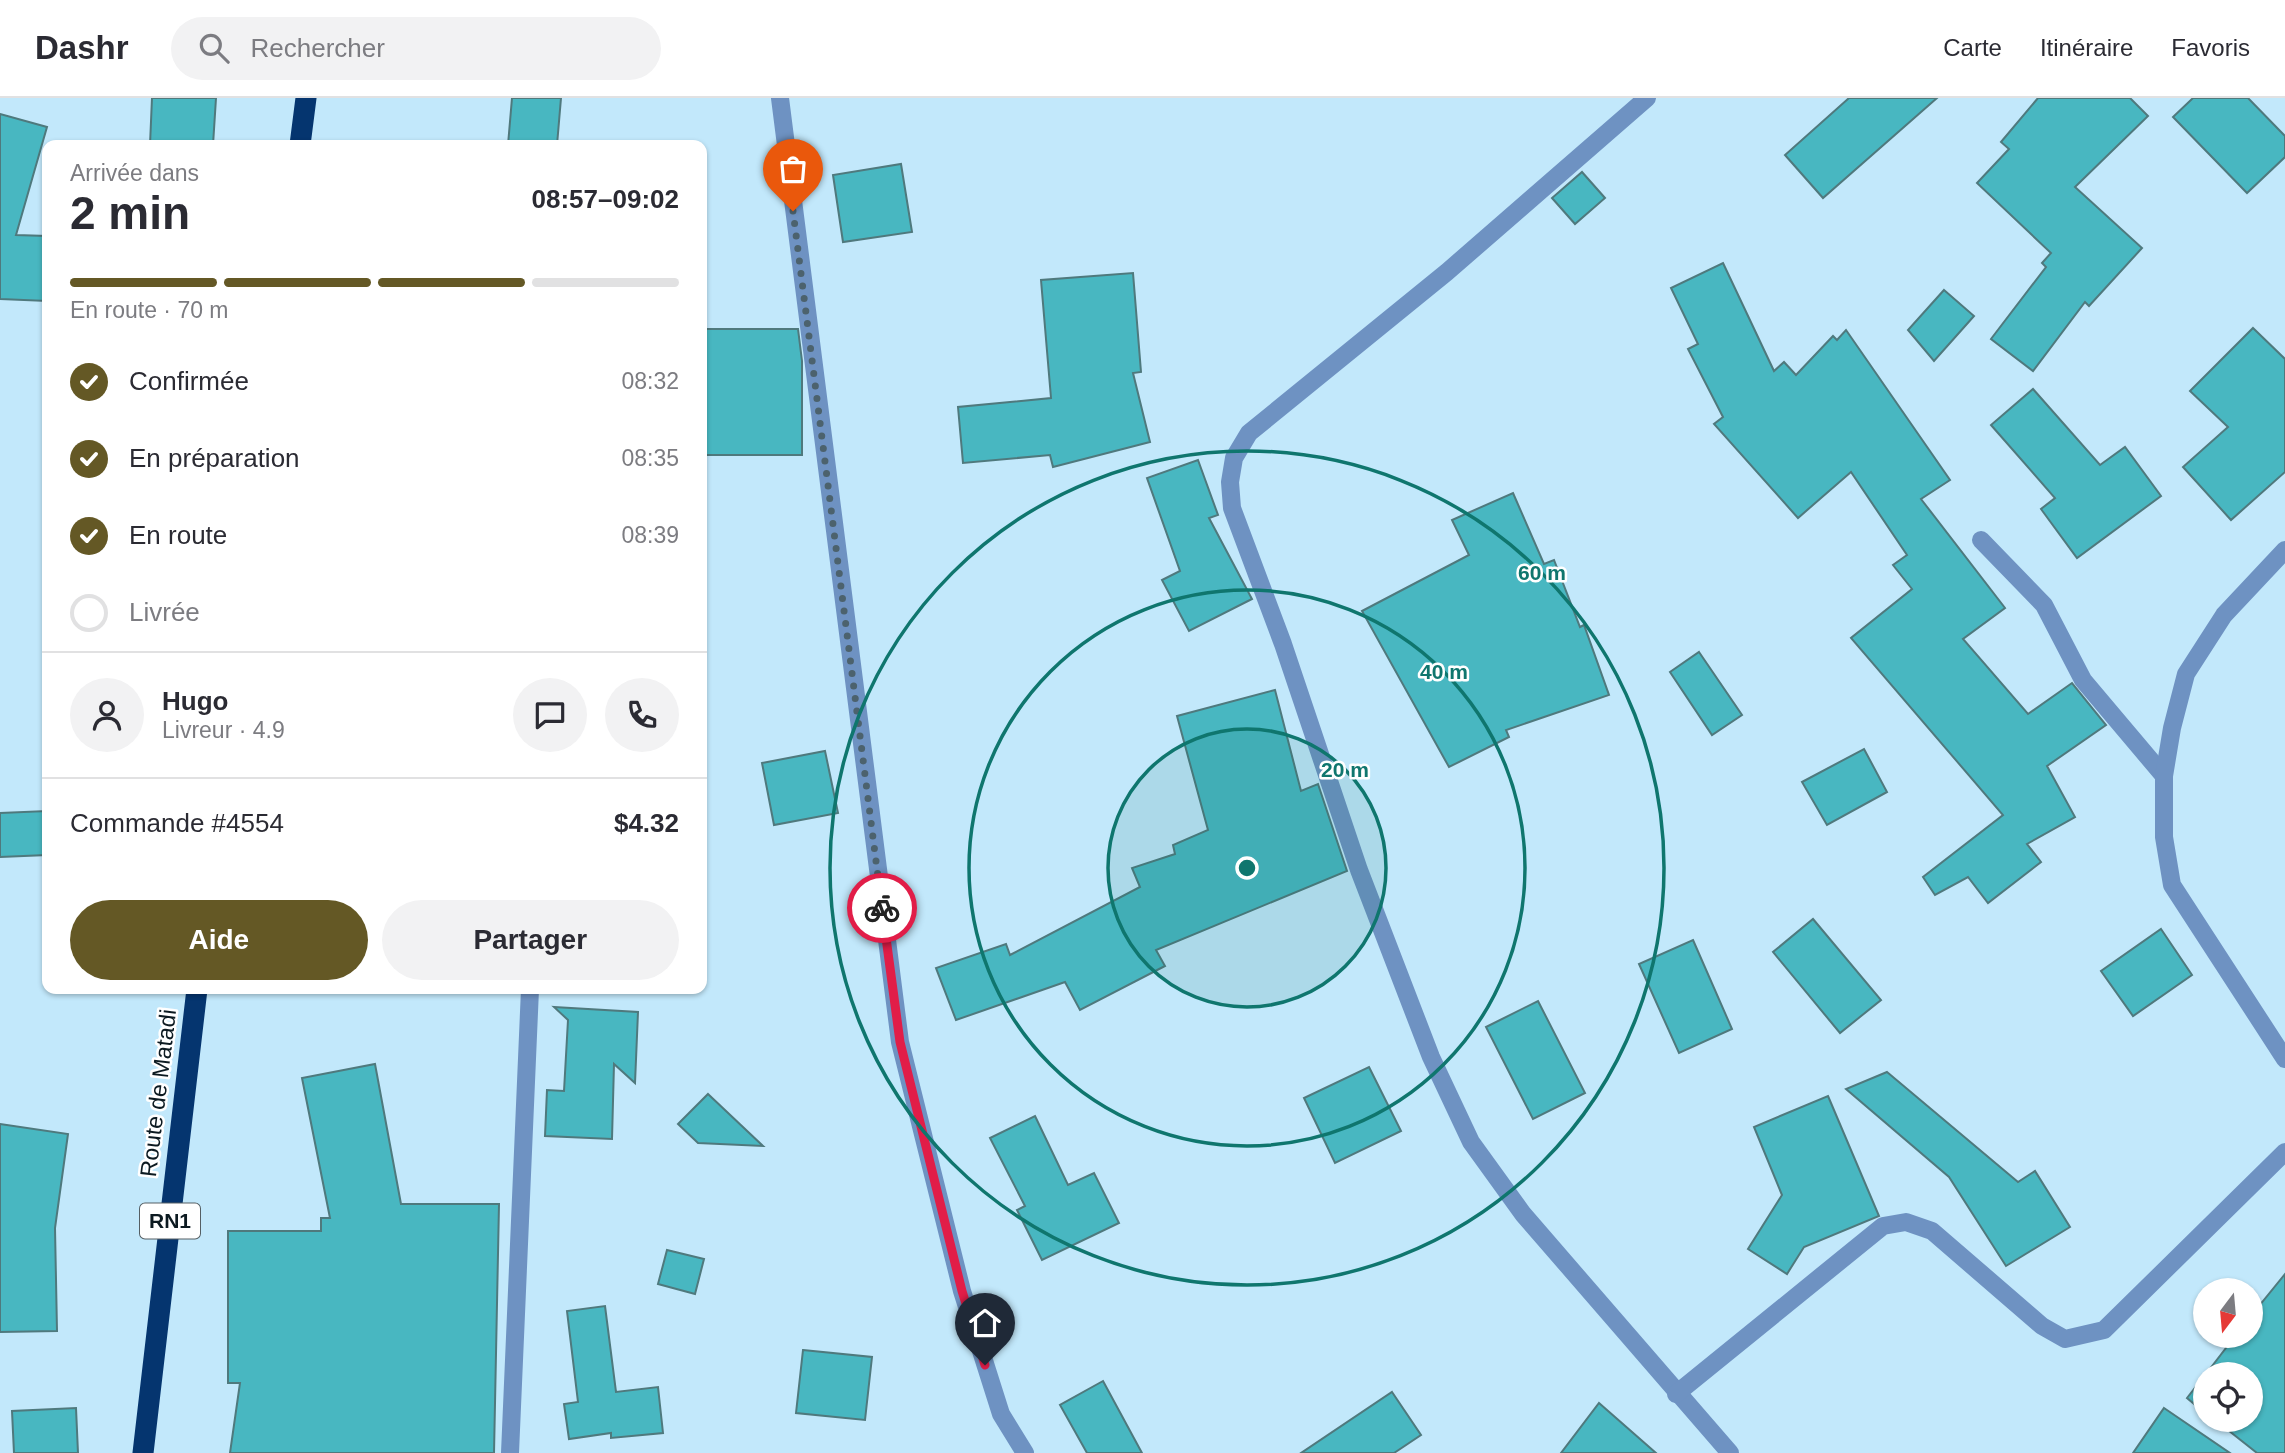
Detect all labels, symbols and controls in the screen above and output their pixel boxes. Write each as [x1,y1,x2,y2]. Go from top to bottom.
search box [171,17,661,80]
text: Dashr [35,29,129,66]
icon: search [195,29,233,67]
text: Rechercher [251,33,385,63]
text: Carte [1943,34,2002,61]
text: Itinéraire [2040,34,2133,61]
text: Favoris [2171,34,2250,61]
pin [763,139,823,211]
icon: bag [774,150,812,188]
text: Arrivée dans [70,160,199,186]
text: 08:57–09:02 [532,184,679,214]
text: 2 min [70,187,190,239]
text: En route · 70 m [70,297,229,323]
icon: check [70,363,108,401]
text: Confirmée [129,366,249,396]
text: 08:32 [621,368,679,394]
icon: check [70,440,108,478]
text: En préparation [129,443,300,473]
text: 08:35 [621,445,679,471]
icon: check [70,517,108,555]
text: En route [129,520,227,550]
text: 08:39 [621,522,679,548]
text: 60 m [1518,561,1566,584]
text: Livrée [129,597,200,627]
text: 40 m [1420,660,1468,683]
button: person [70,678,144,752]
button: chat [513,678,587,752]
button: phone [605,678,679,752]
text: Hugo [162,686,228,716]
text: Livreur · 4.9 [162,717,285,743]
text: 20 m [1321,758,1369,781]
text: Commande #4554 [70,808,284,838]
text: $4.32 [614,808,679,838]
centre of rings [1235,856,1259,880]
courier [847,873,917,943]
icon: bike [863,889,901,927]
button: Aide [70,900,368,980]
button: Partager [382,900,679,980]
street label: Route de Matadi [135,1008,181,1178]
road number: RN1 [140,1204,200,1238]
north arrow [2193,1278,2263,1348]
map controls [2193,1278,2263,1432]
pin [955,1293,1015,1365]
icon: home [966,1304,1004,1342]
button: locate [2193,1362,2263,1432]

